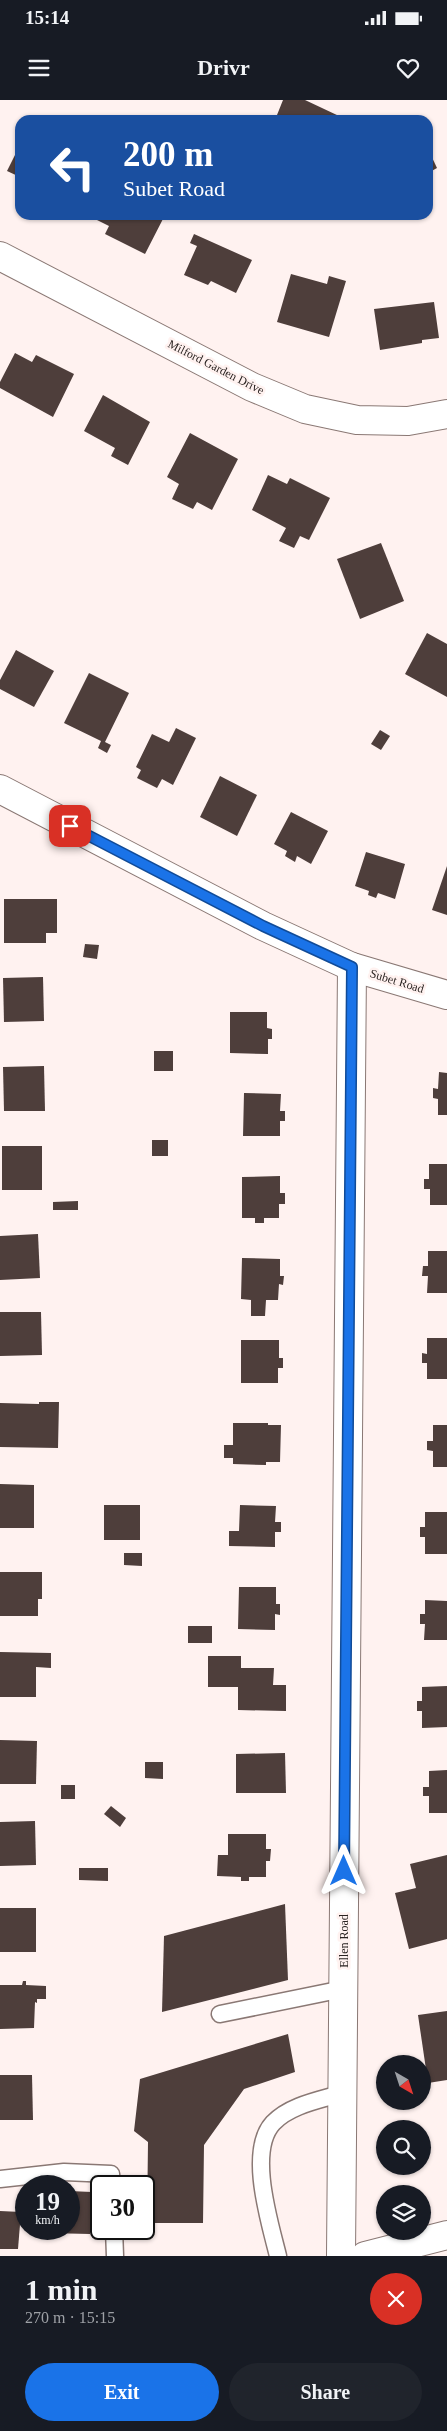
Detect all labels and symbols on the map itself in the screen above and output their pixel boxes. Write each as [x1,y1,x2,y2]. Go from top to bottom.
street label: Milford Garden Drive [166,337,266,397]
pin [49,805,91,847]
street label: Subet Road [368,966,426,996]
position arrow [317,1844,369,1896]
street label: Ellen Road [337,1914,351,1968]
north arrow [376,2055,431,2110]
speed limit sign: 30 [90,2175,155,2240]

